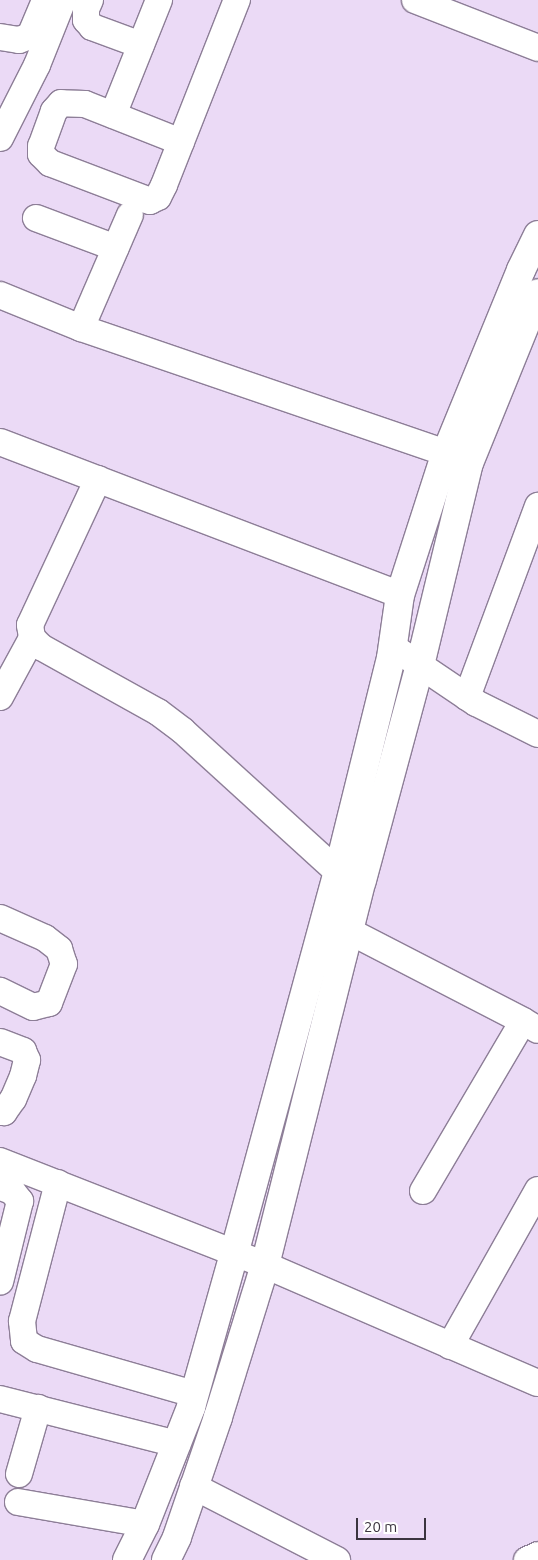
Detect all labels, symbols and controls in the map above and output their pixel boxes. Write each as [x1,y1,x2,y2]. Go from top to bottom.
scale bar [358,1508,428,1540]
text: 20 m [364,1518,397,1535]

